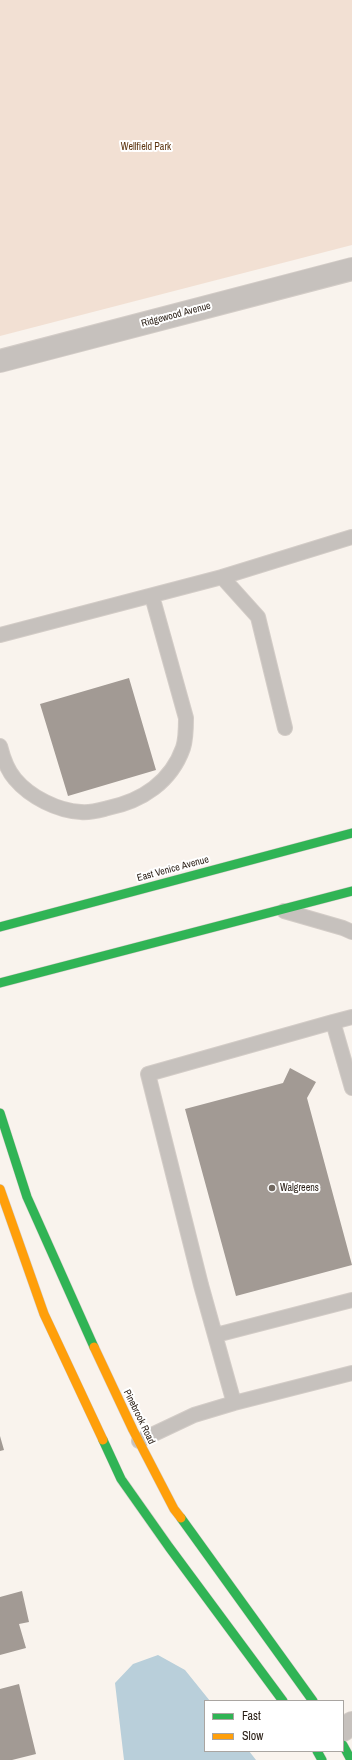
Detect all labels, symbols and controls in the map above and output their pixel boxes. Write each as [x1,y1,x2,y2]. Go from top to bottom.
park label: Wellfield Park [121,141,171,153]
street label: Ridgewood Avenue [140,300,212,330]
street label: East Venice Avenue [136,854,210,884]
place label: Walgreens [280,1182,319,1194]
marker: Walgreens [267,1183,277,1193]
street label: Pinebrook Road [121,1388,157,1446]
legend [204,1700,344,1752]
text: Fast [242,1708,261,1724]
text: Slow [242,1728,263,1744]

